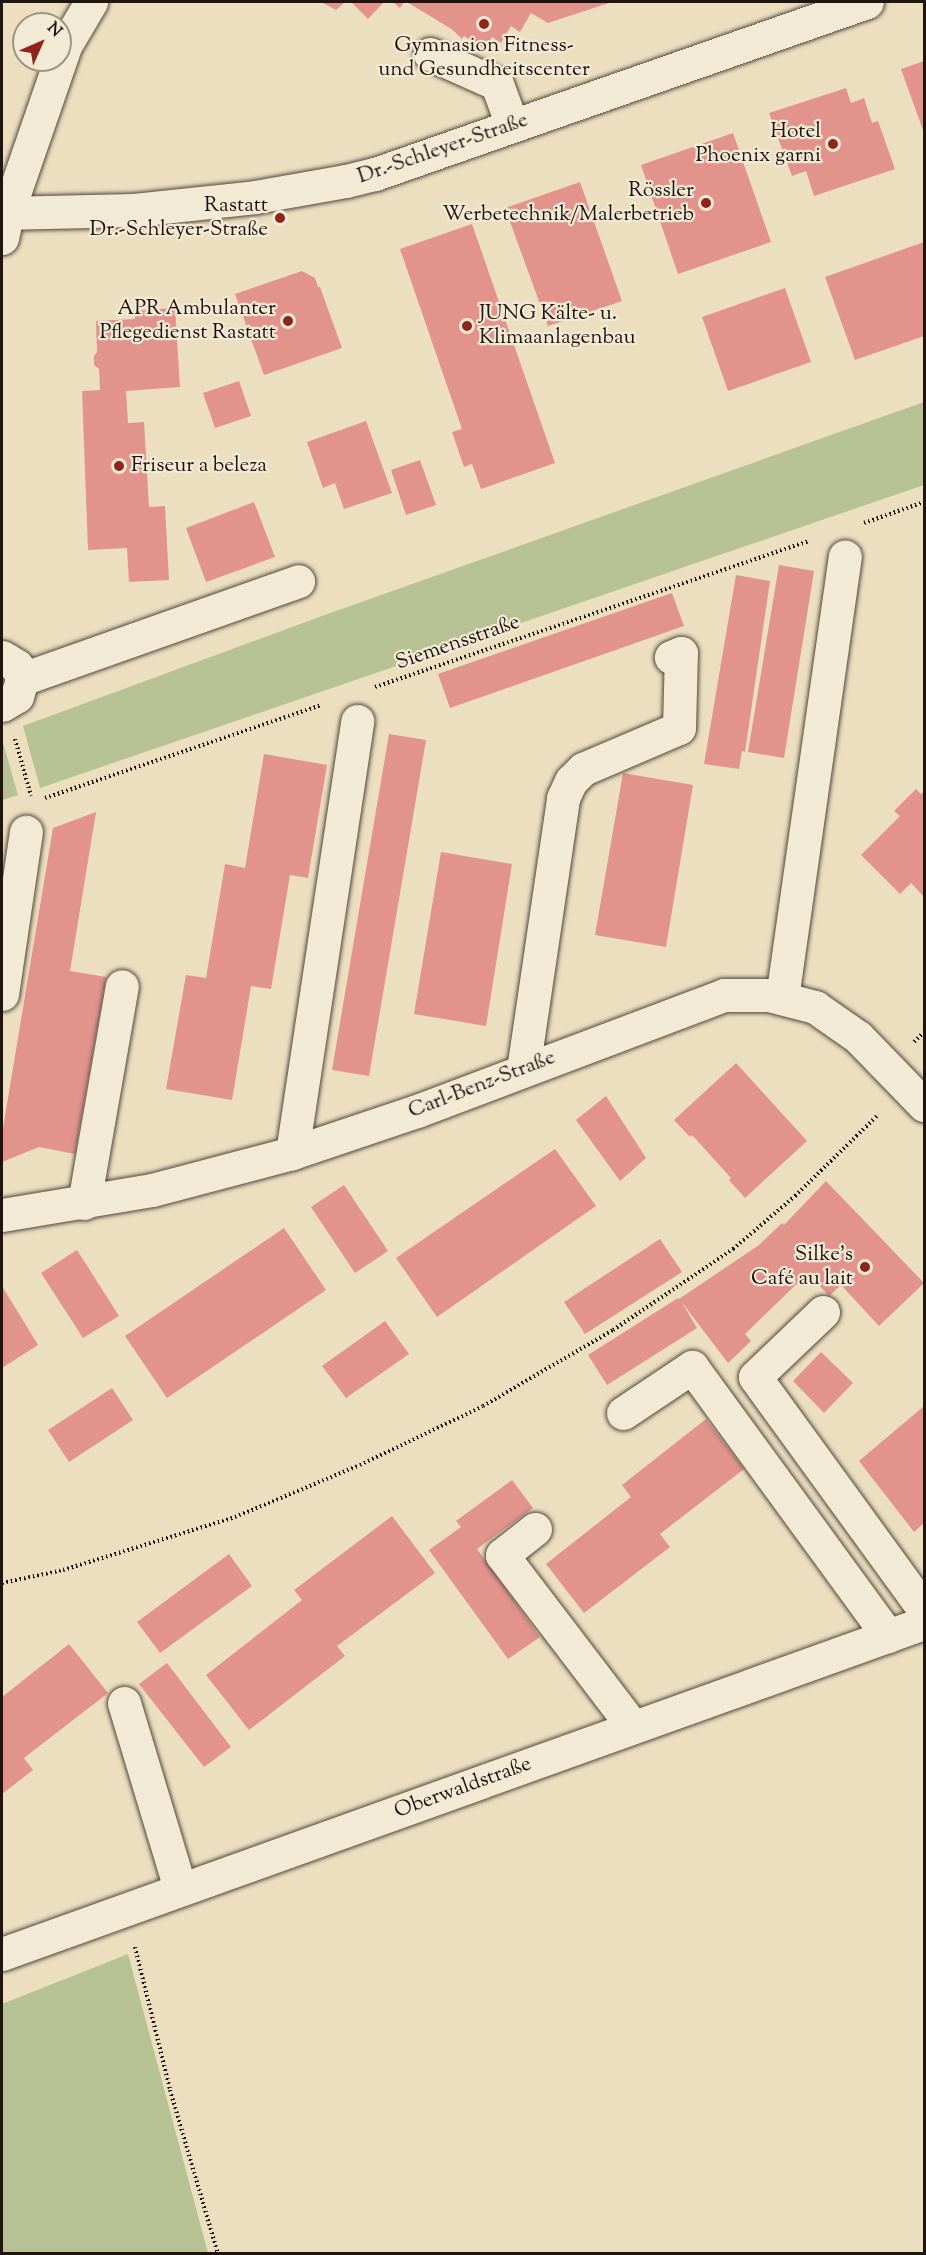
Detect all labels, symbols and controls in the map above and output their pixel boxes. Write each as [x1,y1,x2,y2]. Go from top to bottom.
north arrow [12,12,72,72]
marker: Gymnasion Fitness- und Gesundheitscenter [477,17,491,31]
text: N [41,18,66,43]
place label: Gymnasion Fitness- und Gesundheitscenter [378,33,590,83]
street label: Dr.-Schleyer-Straße [355,108,531,190]
place label: Hotel Phoenix garni [696,119,821,169]
marker: Hotel Phoenix garni [826,137,840,151]
place label: Rössler Werbetechnik/Malerbetrieb [442,178,694,228]
place label: Rastatt Dr.-Schleyer-Straße [90,193,268,243]
marker: Rössler Werbetechnik/Malerbetrieb [699,196,713,210]
marker: Rastatt Dr.-Schleyer-Straße [273,211,287,225]
place label: APR Ambulanter Pflegedienst Rastatt [99,296,276,346]
place label: JUNG Kälte- u. Klimaanlagenbau [479,301,636,351]
marker: APR Ambulanter Pflegedienst Rastatt [281,314,295,328]
marker: JUNG Kälte- u. Klimaanlagenbau [460,319,474,333]
place label: Friseur a beleza [131,453,267,479]
marker: Friseur a beleza [112,459,126,473]
street label: Siemensstraße [393,610,523,676]
street label: Carl-Benz-Straße [405,1045,559,1125]
place label: Silke's Café au lait [751,1242,853,1292]
marker: Silke's Café au lait [858,1260,872,1274]
street label: Oberwaldstraße [391,1752,535,1824]

